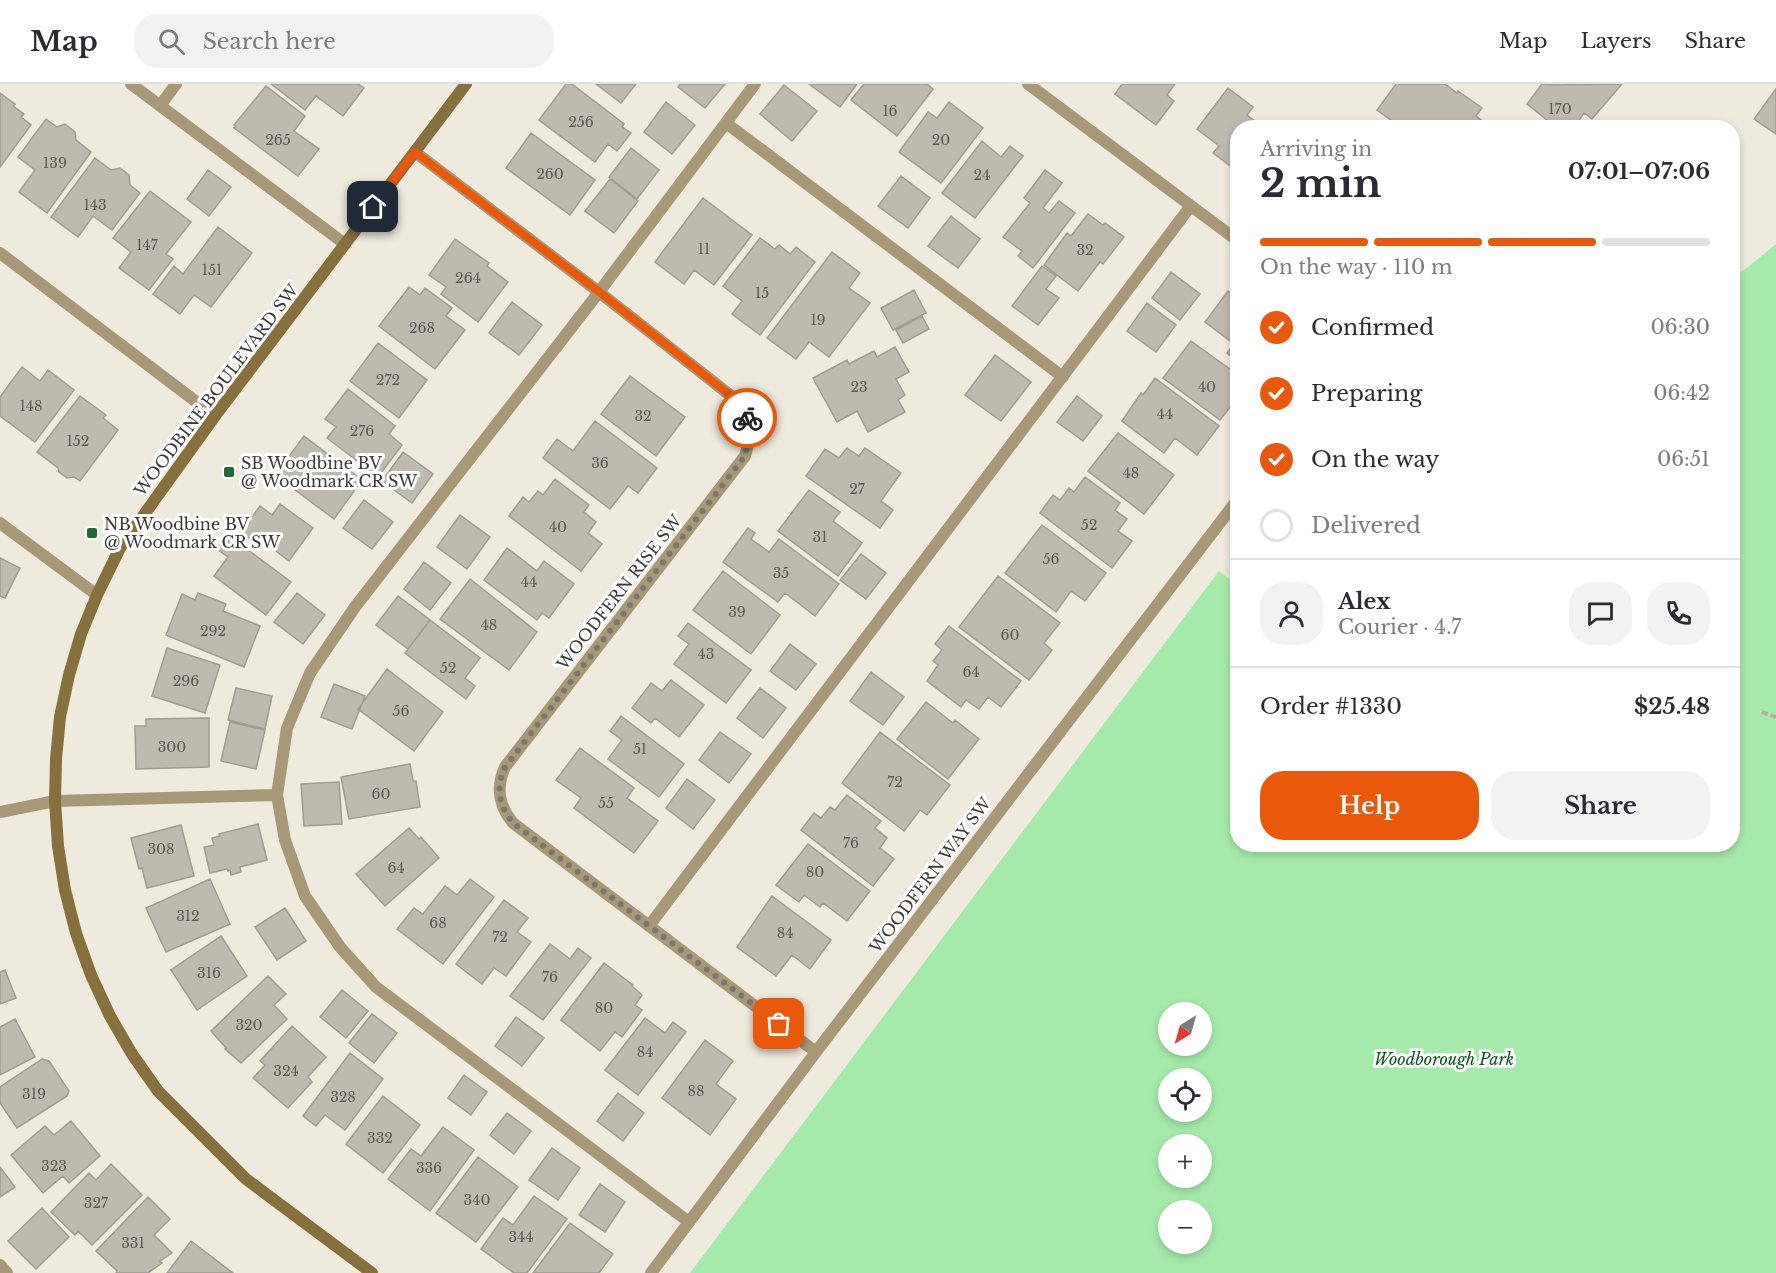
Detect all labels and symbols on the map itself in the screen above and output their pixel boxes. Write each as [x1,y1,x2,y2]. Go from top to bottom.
house number: 170 [1548,100,1572,118]
house number: 16 [882,102,898,120]
house number: 256 [568,113,594,131]
house number: 265 [265,131,291,149]
house number: 20 [932,131,950,149]
house number: 139 [43,154,67,172]
house number: 260 [536,165,564,183]
house number: 24 [974,166,990,184]
pin [347,181,398,232]
house number: 143 [83,196,107,214]
house number: 147 [136,236,159,254]
house number: 11 [698,240,710,258]
house number: 32 [1076,241,1094,259]
house number: 151 [202,261,222,279]
house number: 264 [455,269,481,287]
street label: WOODBINE BOULEVARD SW [129,280,302,501]
house number: 15 [755,284,769,302]
house number: 19 [810,311,826,329]
house number: 268 [409,319,435,337]
house number: 272 [376,371,400,389]
house number: 23 [850,378,868,396]
house number: 40 [1198,378,1216,396]
courier [717,388,777,448]
house number: 148 [20,397,42,415]
house number: 44 [1157,405,1173,423]
house number: 32 [634,407,652,425]
house number: 276 [350,422,374,440]
house number: 152 [67,432,89,450]
place label: SB Woodbine BV @ Woodmark CR SW [241,453,417,491]
house number: 36 [591,454,609,472]
house number: 48 [1123,464,1139,482]
marker: SB Woodbine BV @ Woodmark CR SW [222,465,236,479]
house number: 27 [849,480,866,498]
street label: WOODFERN RISE SW [552,510,686,674]
place label: NB Woodbine BV @ Woodmark CR SW [104,514,280,552]
house number: 52 [1081,516,1097,534]
house number: 40 [549,518,567,536]
marker: NB Woodbine BV @ Woodmark CR SW [85,526,99,540]
house number: 31 [813,528,827,546]
house number: 56 [1043,550,1059,568]
house number: 35 [773,564,789,582]
house number: 44 [521,573,537,591]
house number: 39 [728,603,746,621]
house number: 48 [481,616,497,634]
house number: 292 [200,622,226,640]
house number: 60 [1001,626,1020,644]
house number: 43 [698,645,714,663]
house number: 52 [440,659,456,677]
house number: 64 [962,663,980,681]
house number: 296 [173,672,199,690]
house number: 56 [393,702,409,720]
house number: 300 [158,738,186,756]
house number: 51 [633,740,647,758]
house number: 72 [887,773,903,791]
house number: 60 [372,785,391,803]
street label: WOODFERN WAY SW [864,793,995,957]
house number: 55 [598,794,614,812]
house number: 76 [843,834,859,852]
house number: 308 [147,840,175,858]
house number: 64 [387,859,405,877]
house number: 80 [806,863,824,881]
house number: 312 [176,907,200,925]
house number: 68 [429,914,447,932]
house number: 84 [777,924,793,942]
house number: 72 [492,928,508,946]
house number: 316 [197,964,221,982]
house number: 76 [542,968,558,986]
pin [753,998,804,1049]
house number: 80 [595,999,613,1017]
north arrow [1158,1002,1212,1056]
house number: 320 [235,1016,263,1034]
house number: 84 [637,1043,653,1061]
park label: Woodborough Park [1374,1049,1514,1069]
house number: 324 [273,1062,299,1080]
house number: 88 [688,1082,704,1100]
house number: 319 [22,1085,46,1103]
house number: 328 [330,1088,356,1106]
house number: 332 [367,1129,393,1147]
house number: 323 [41,1157,67,1175]
house number: 336 [416,1159,442,1177]
house number: 340 [464,1191,490,1209]
house number: 327 [84,1194,109,1212]
house number: 344 [508,1228,534,1246]
house number: 331 [121,1234,145,1252]

